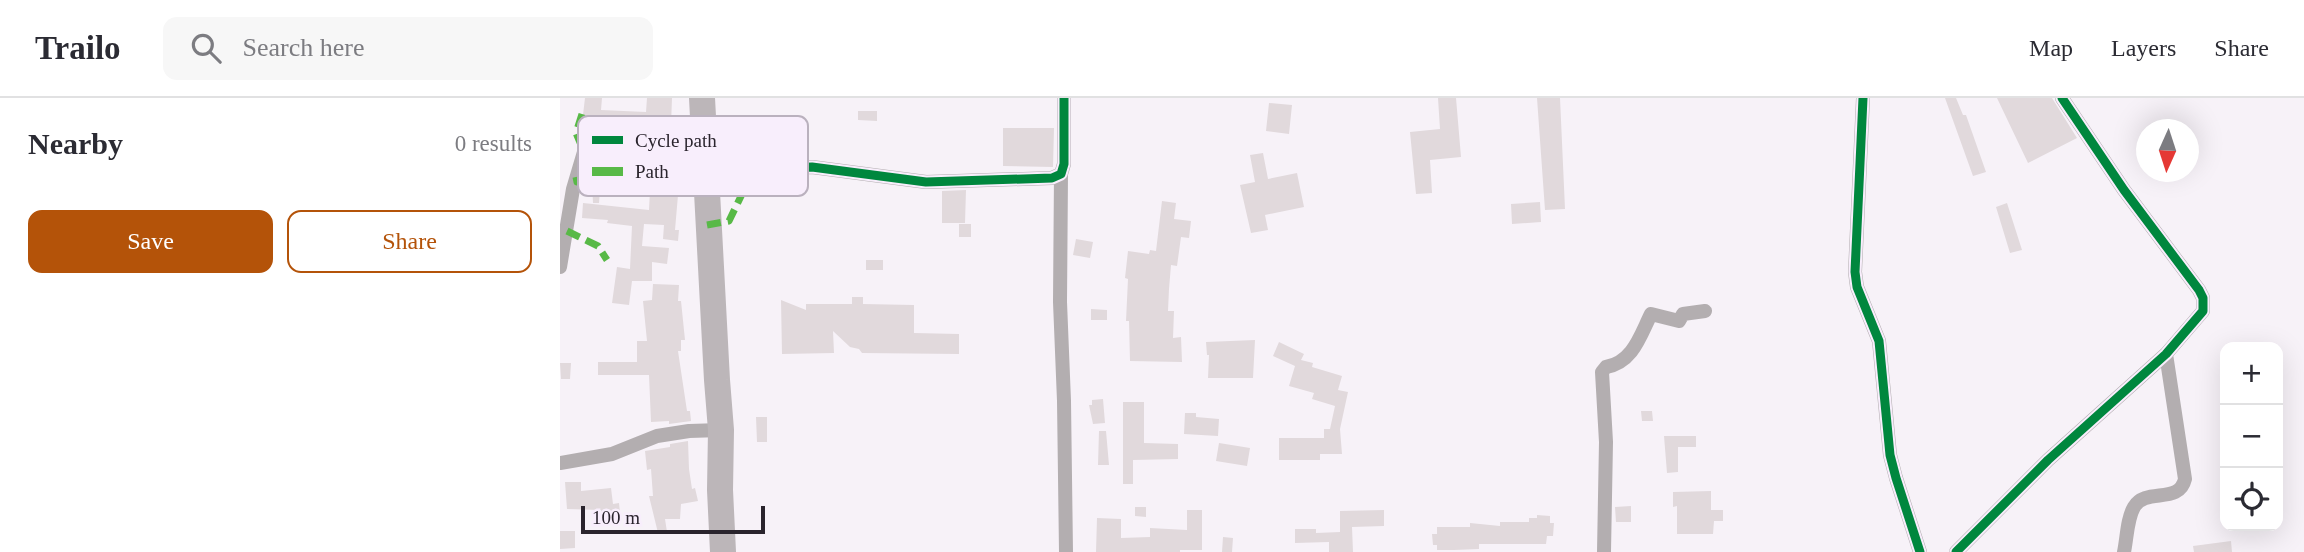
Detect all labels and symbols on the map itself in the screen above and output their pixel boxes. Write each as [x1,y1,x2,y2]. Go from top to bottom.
legend [578,116,808,196]
north arrow [2136,119,2199,182]
text: Cycle path [635,130,717,151]
text: Path [635,161,669,182]
scale bar [581,503,765,535]

